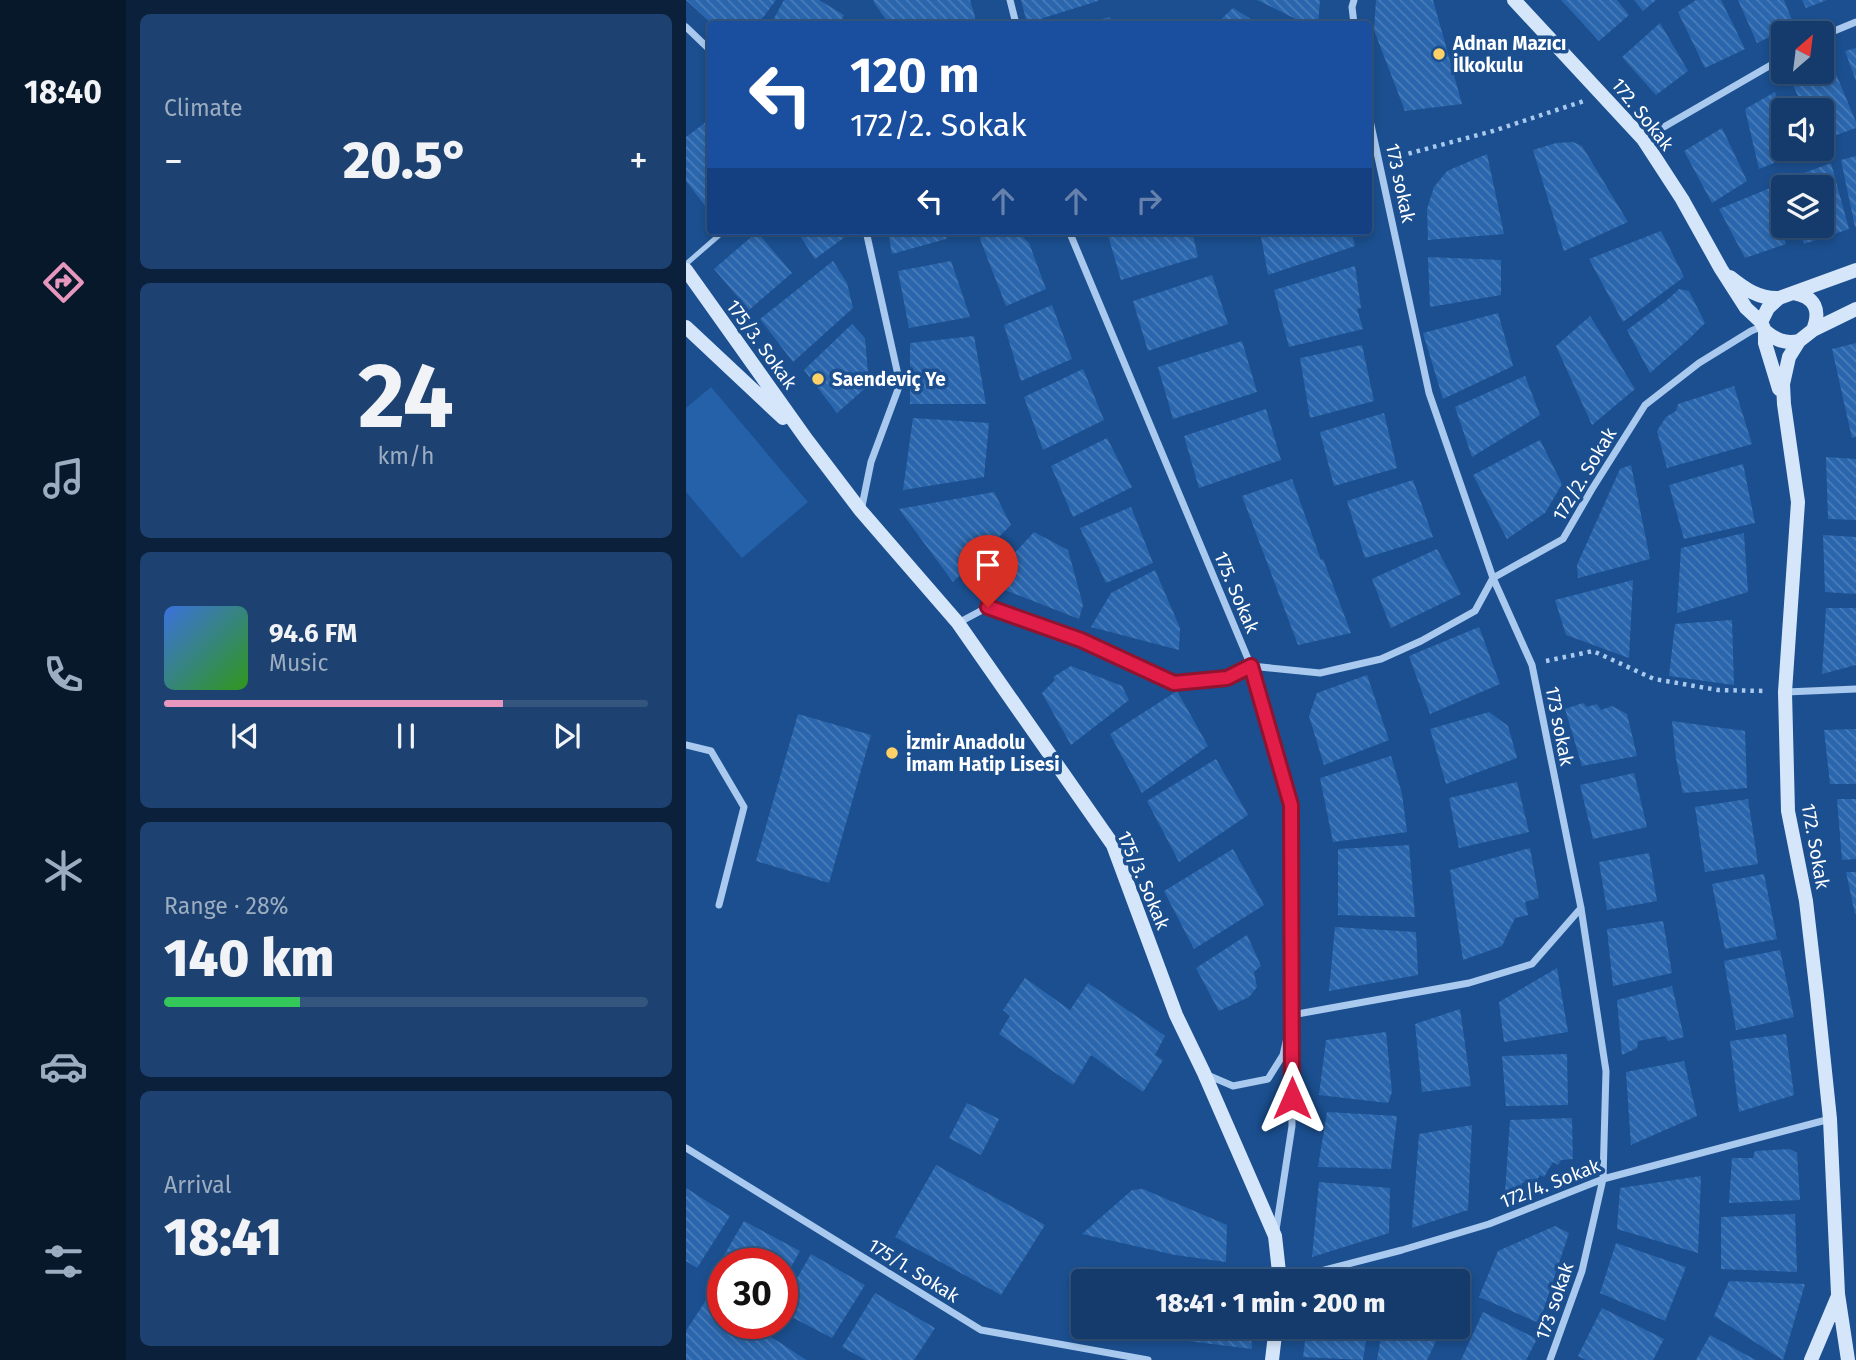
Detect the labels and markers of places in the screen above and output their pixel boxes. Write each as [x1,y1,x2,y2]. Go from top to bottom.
place label: Adnan Mazıcı İlkokulu [1452,32,1566,77]
marker: Adnan Mazıcı İlkokulu [1431,46,1447,62]
place label: Saendeviç Ye [832,368,946,391]
marker: Saendeviç Ye [810,371,826,387]
pin [958,535,1018,607]
place label: İzmir Anadolu İmam Hatip Lisesi [906,730,1060,776]
marker: İzmir Anadolu İmam Hatip Lisesi [884,745,900,761]

